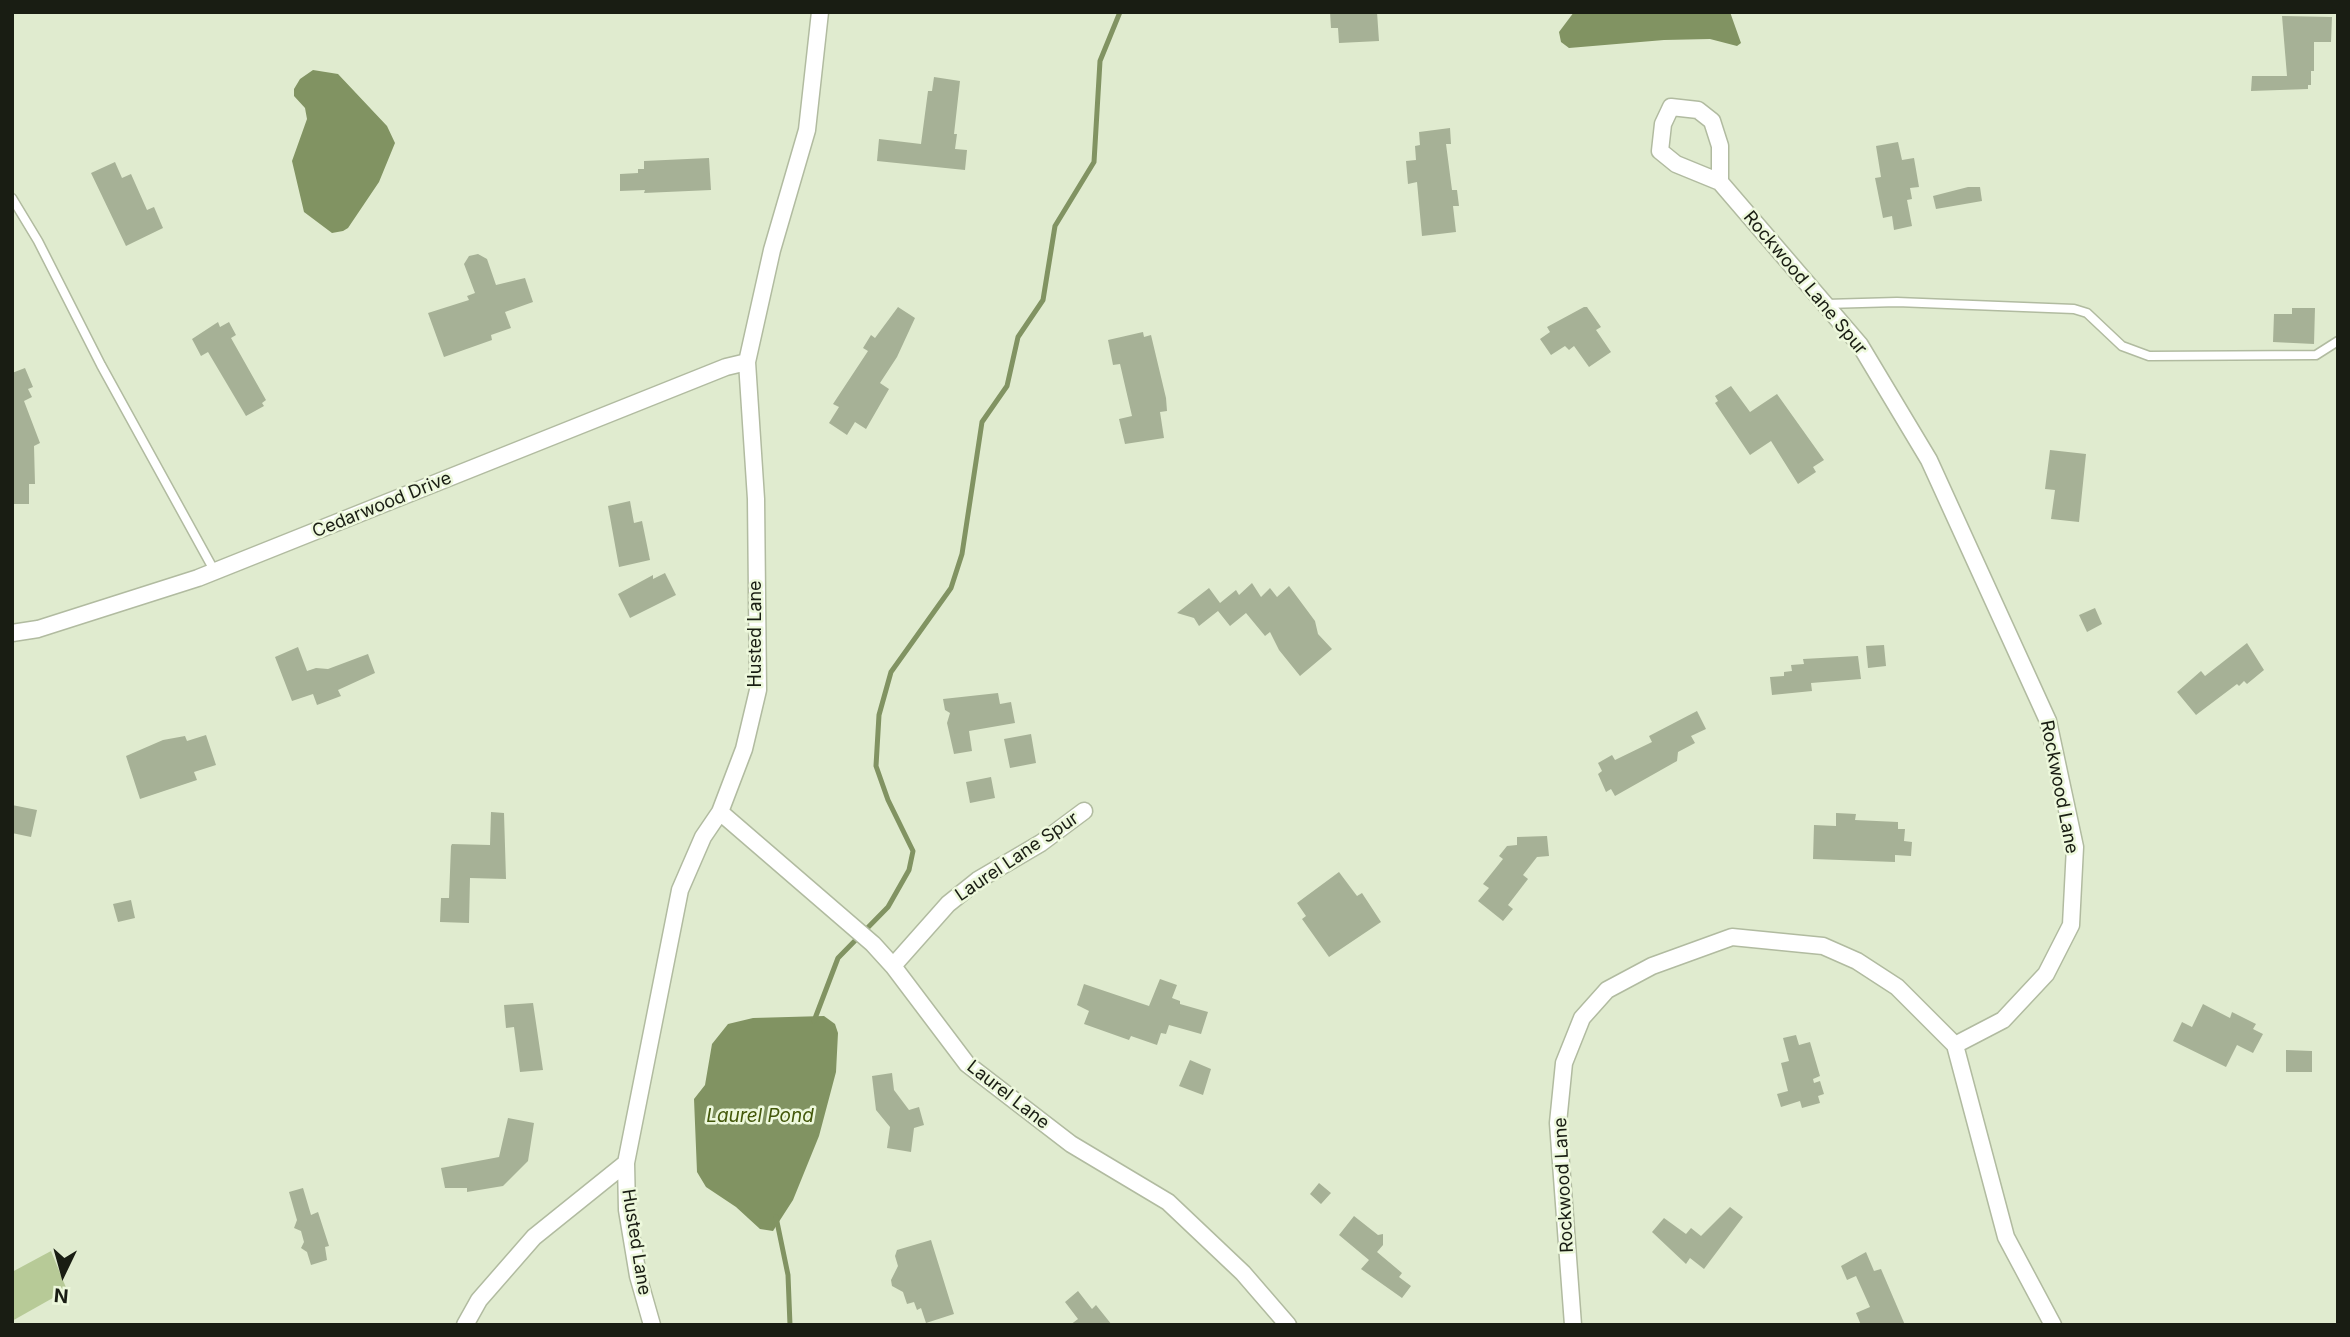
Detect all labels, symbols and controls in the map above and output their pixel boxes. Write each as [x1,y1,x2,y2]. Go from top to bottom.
street label: Rockwood Lane Spur [1739,207,1871,359]
street label: Cedarwood Drive [309,467,455,543]
street label: Husted Lane [745,580,767,688]
street label: Rockwood Lane [2035,718,2083,856]
street label: Laurel Lane Spur [951,808,1083,906]
street label: Laurel Lane [962,1056,1054,1134]
water label: Laurel Pond [706,1105,814,1127]
street label: Rockwood Lane [1550,1117,1578,1253]
street label: Husted Lane [617,1187,655,1297]
north arrow [28,1239,98,1309]
text: N [53,1283,69,1308]

